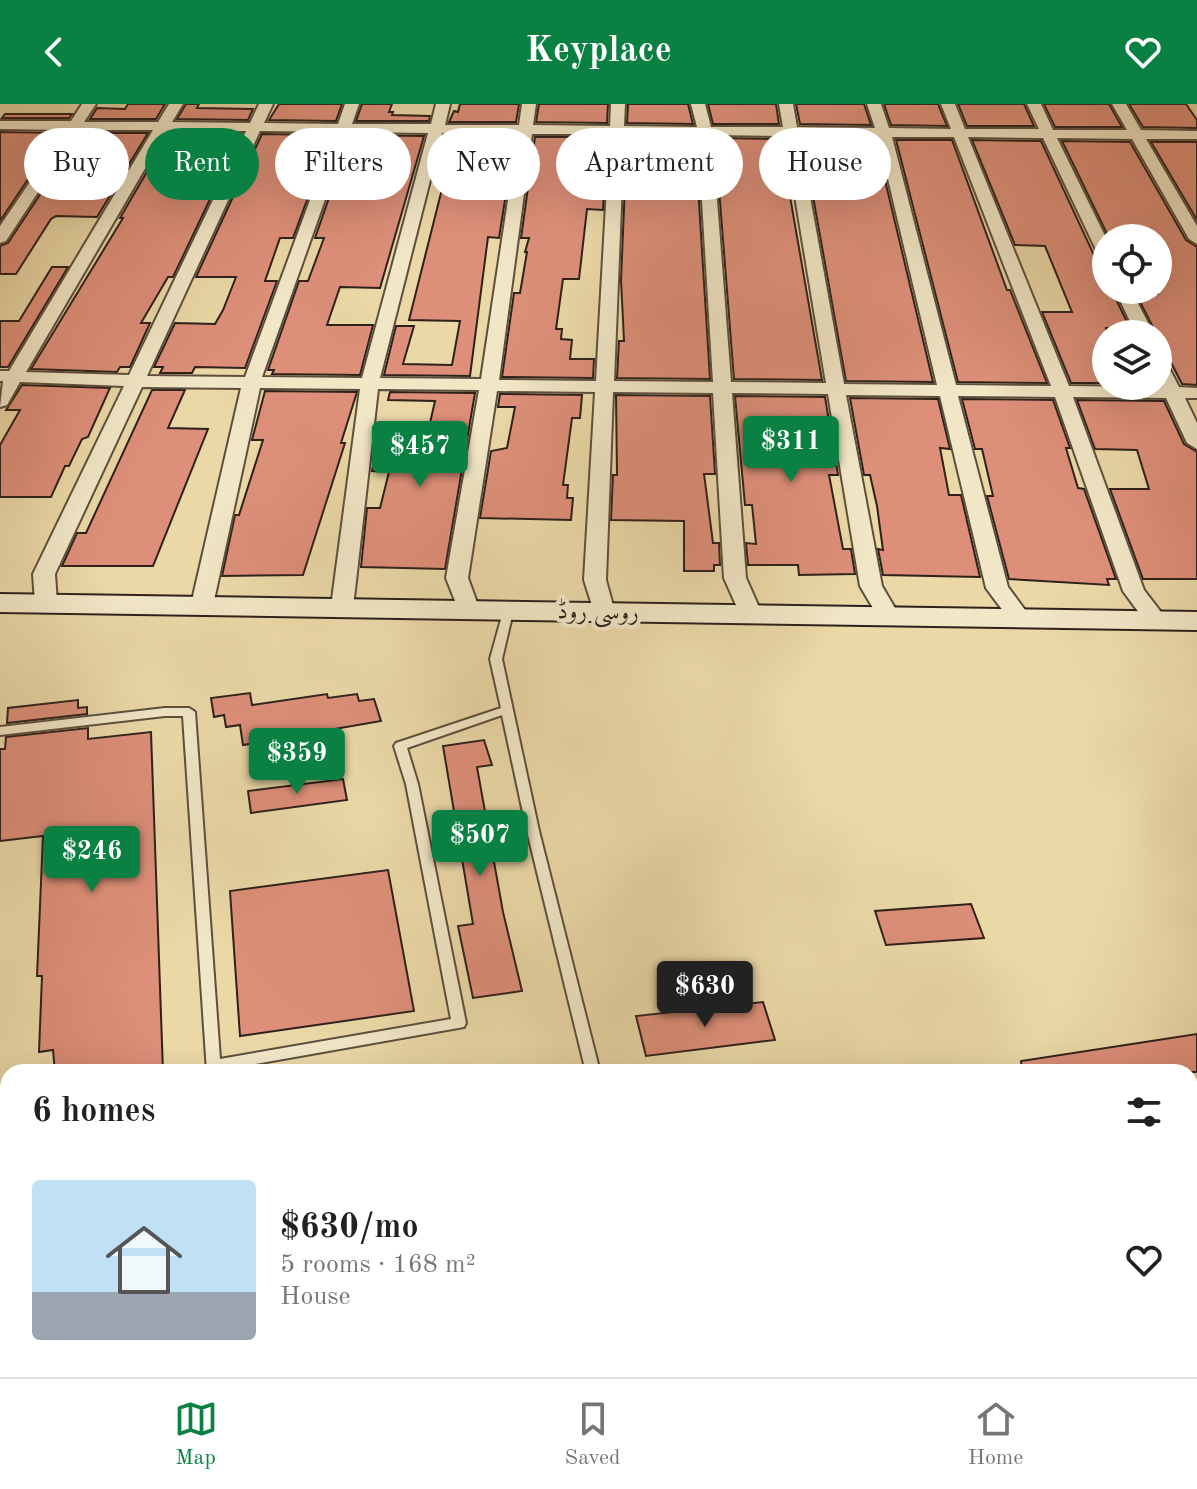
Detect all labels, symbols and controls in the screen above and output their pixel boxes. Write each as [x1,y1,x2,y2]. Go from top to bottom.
icon: back [32,30,76,74]
icon: heart [1121,30,1165,74]
text: Keyplace [525,34,672,70]
chip: Buy [24,128,129,200]
chip: Rent [145,128,259,200]
chip: Filters [275,128,411,200]
chip: New [427,128,540,200]
chip: Apartment [556,128,743,200]
chip: House [759,128,891,200]
map controls [1092,224,1172,400]
button: locate [1092,224,1172,304]
button: layers [1092,320,1172,400]
pin: $311 [744,416,838,484]
pin: $457 [373,421,467,489]
text: $311 [761,429,821,455]
text: $457 [390,434,450,460]
street label: روسی روڈ [557,597,639,629]
pin: $359 [250,728,344,796]
text: $359 [267,741,327,767]
pin: $507 [433,810,527,878]
text: $507 [450,823,510,849]
pin: $246 [45,826,139,894]
text: $246 [62,839,122,865]
pin: $630 [658,961,752,1029]
text: $630 [675,974,735,1000]
icon: filters [1122,1090,1166,1134]
text: 6 homes [32,1095,155,1129]
text: $630/mo [280,1211,419,1245]
icon: home [96,1212,192,1308]
icon: heart [1122,1238,1166,1282]
text: 5 rooms · 168 m² [280,1252,476,1278]
text: House [280,1284,351,1310]
tab: Map [174,1397,218,1472]
tab: Saved [565,1397,621,1472]
tab: Home [968,1397,1023,1472]

